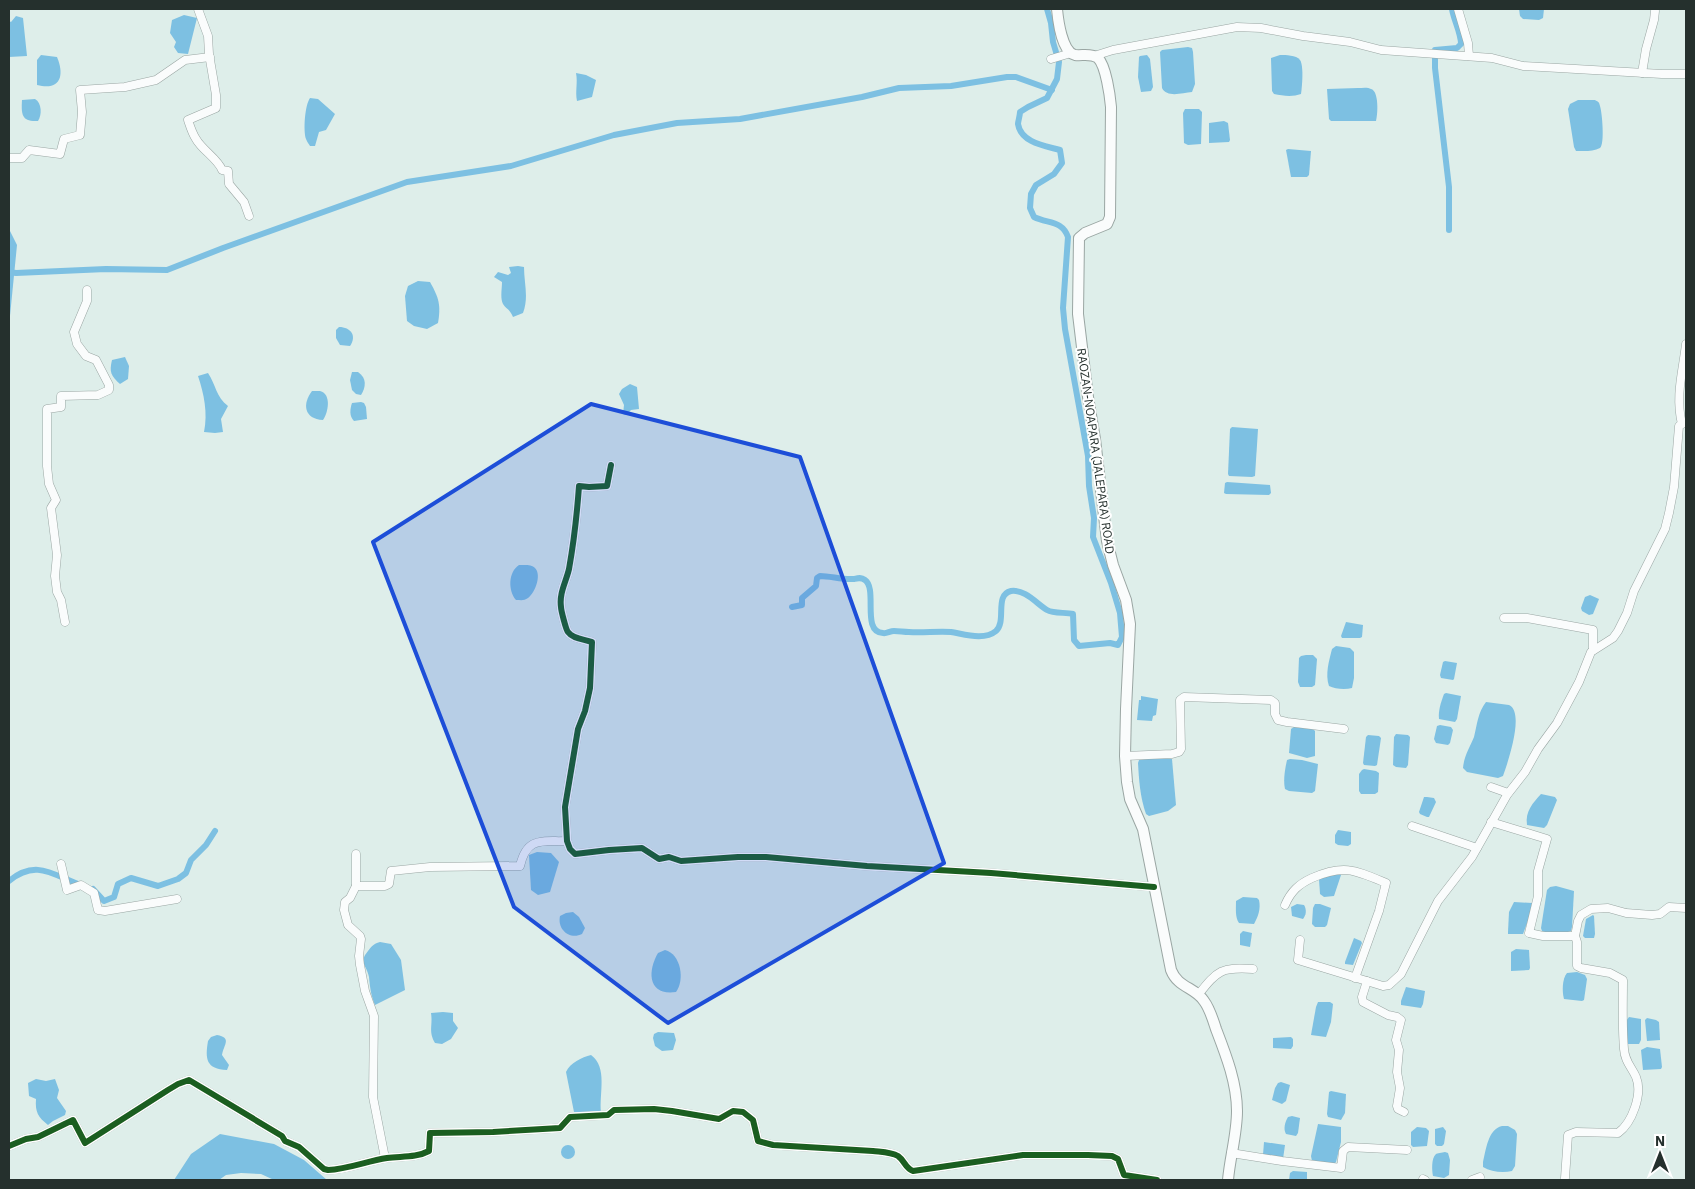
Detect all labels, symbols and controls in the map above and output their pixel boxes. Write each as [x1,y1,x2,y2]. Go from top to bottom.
street label: RAOZAN-NOAPARA (JALEPARA) ROAD [1074,347,1118,555]
north arrow [1635,1129,1685,1179]
text: N [1655,1132,1665,1150]

